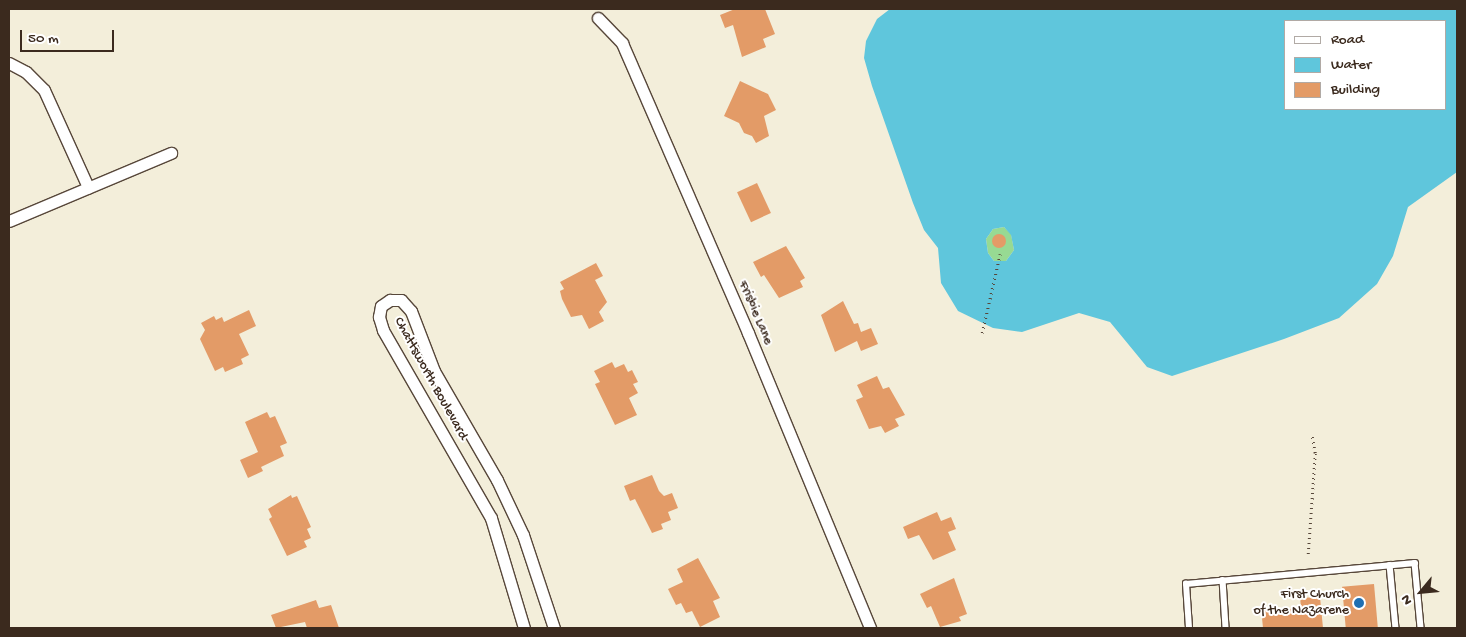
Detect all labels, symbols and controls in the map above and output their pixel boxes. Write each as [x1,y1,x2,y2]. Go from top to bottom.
scale bar [22,20,116,52]
legend [1284,20,1446,110]
text: 50 m [28,30,59,48]
text: Road [1331,31,1364,49]
text: Water [1331,56,1371,74]
text: Building [1331,81,1380,99]
street label: Frisbie Lane [734,278,776,348]
street label: Chattsworth Boulevard [389,315,471,443]
north arrow [1396,567,1446,617]
place label: First Church of the Nazarene [1253,587,1349,620]
text: N [1398,591,1417,607]
marker: First Church of the Nazarene [1353,597,1365,609]

